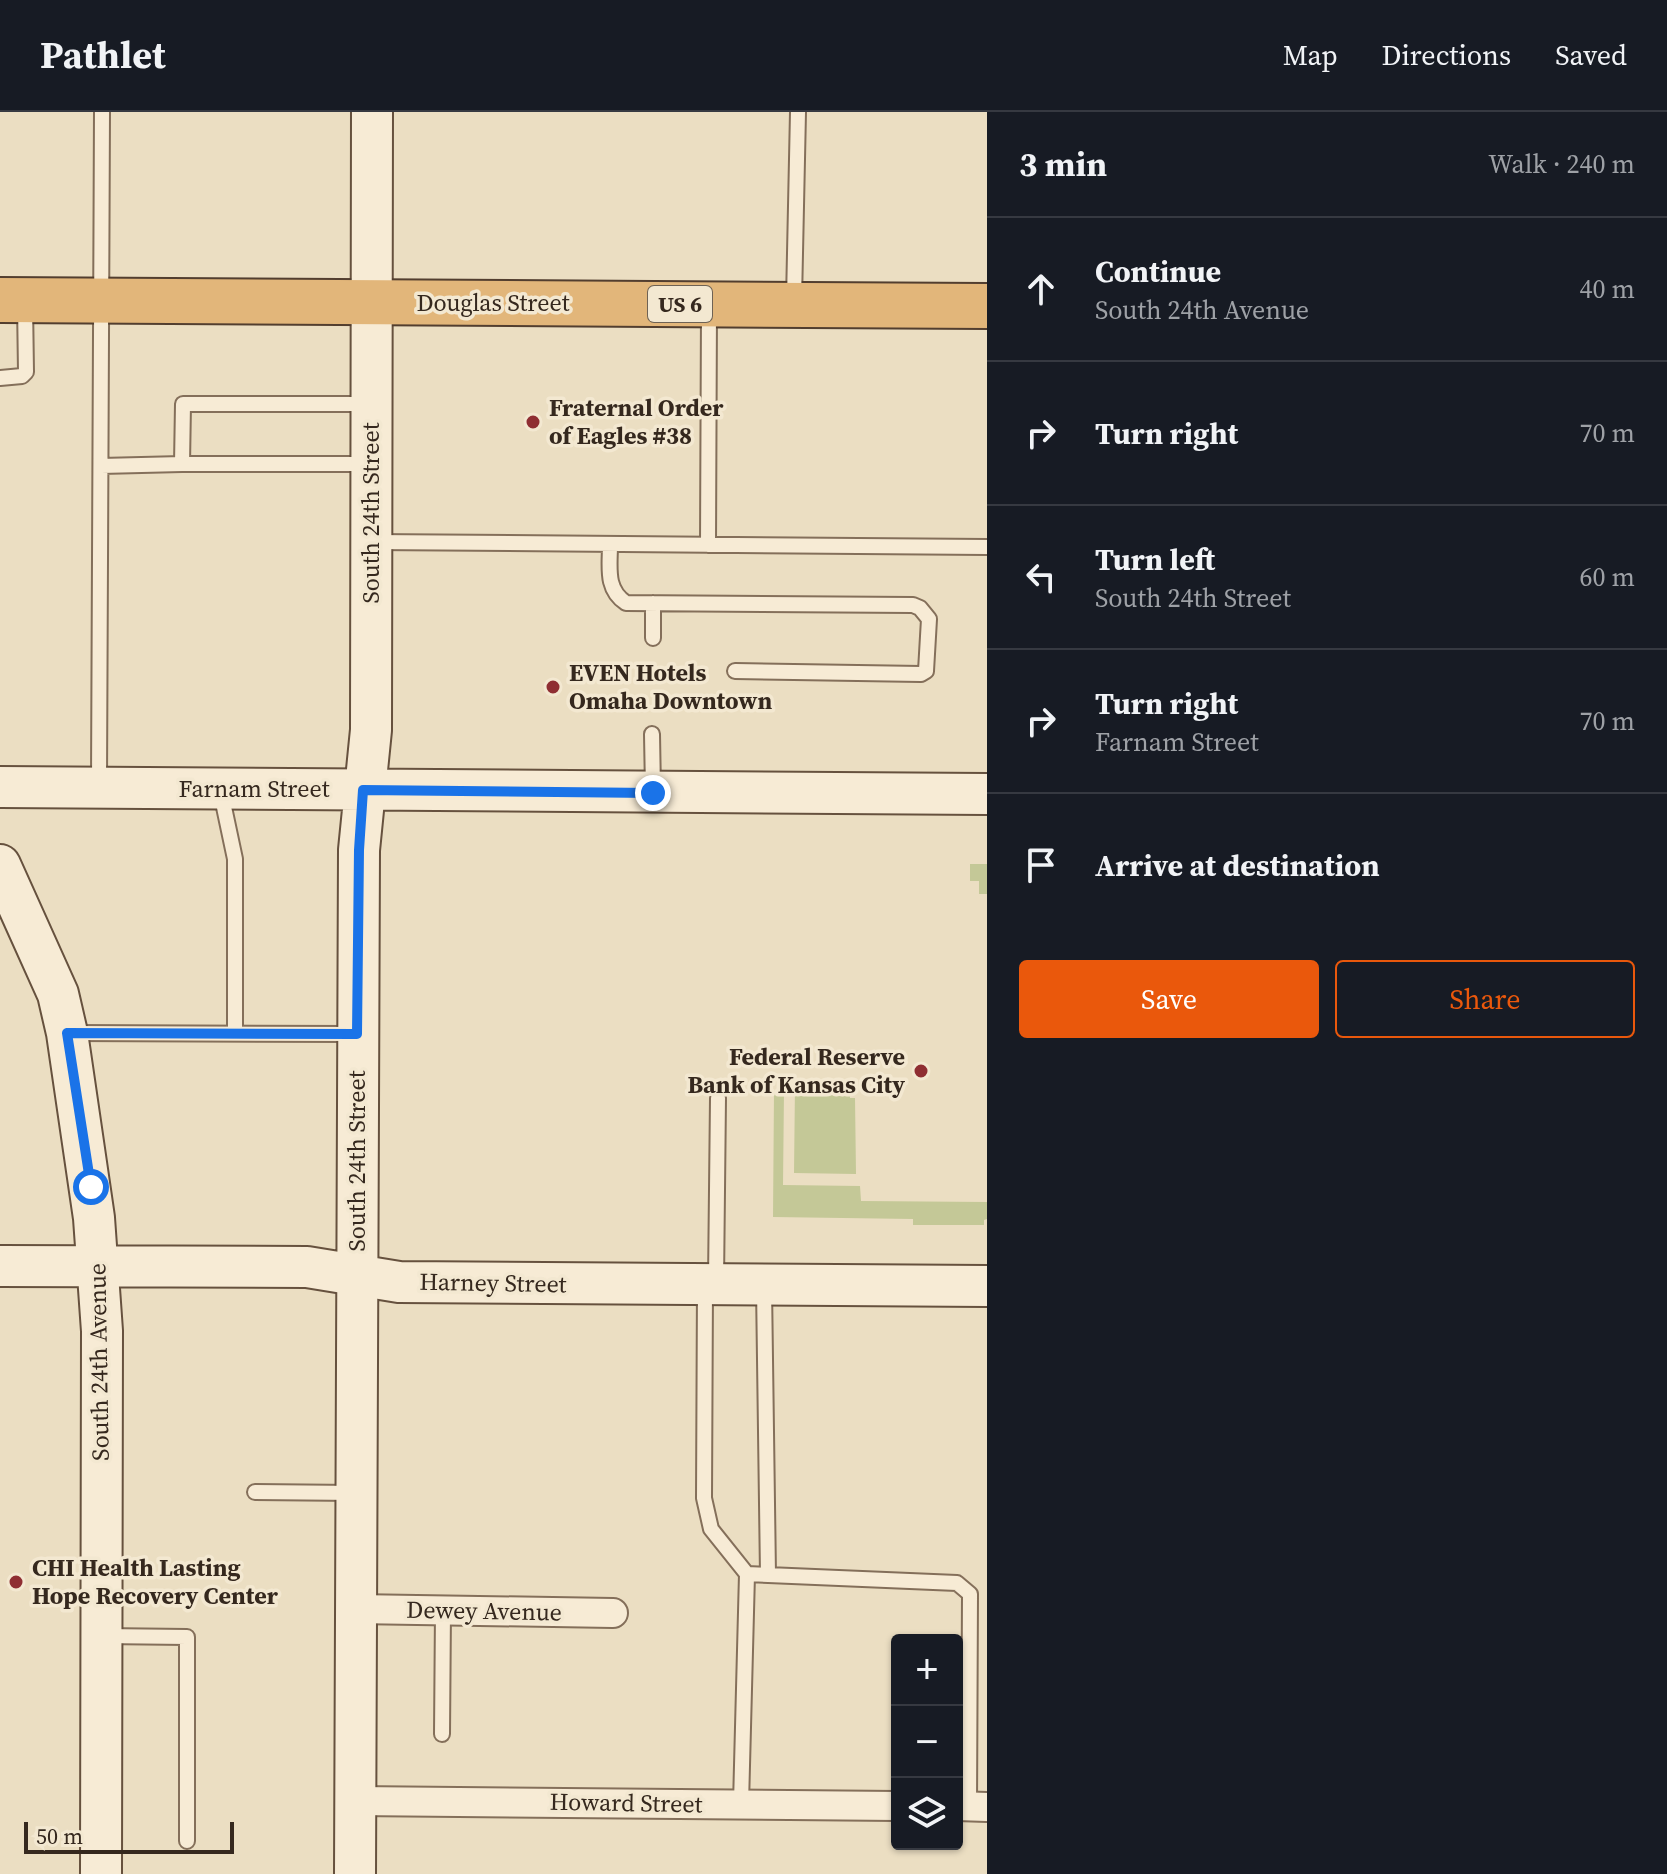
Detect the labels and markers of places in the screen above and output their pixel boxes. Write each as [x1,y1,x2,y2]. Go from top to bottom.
place label: Fraternal Order of Eagles #38 [549,391,724,452]
marker: Fraternal Order of Eagles #38 [524,413,542,431]
place label: EVEN Hotels Omaha Downtown [569,656,772,717]
marker: EVEN Hotels Omaha Downtown [544,678,562,696]
place label: Federal Reserve Bank of Kansas City [687,1040,905,1101]
marker: Federal Reserve Bank of Kansas City [912,1062,930,1080]
place label: CHI Health Lasting Hope Recovery Center [32,1551,279,1612]
marker: CHI Health Lasting Hope Recovery Center [7,1573,25,1591]

